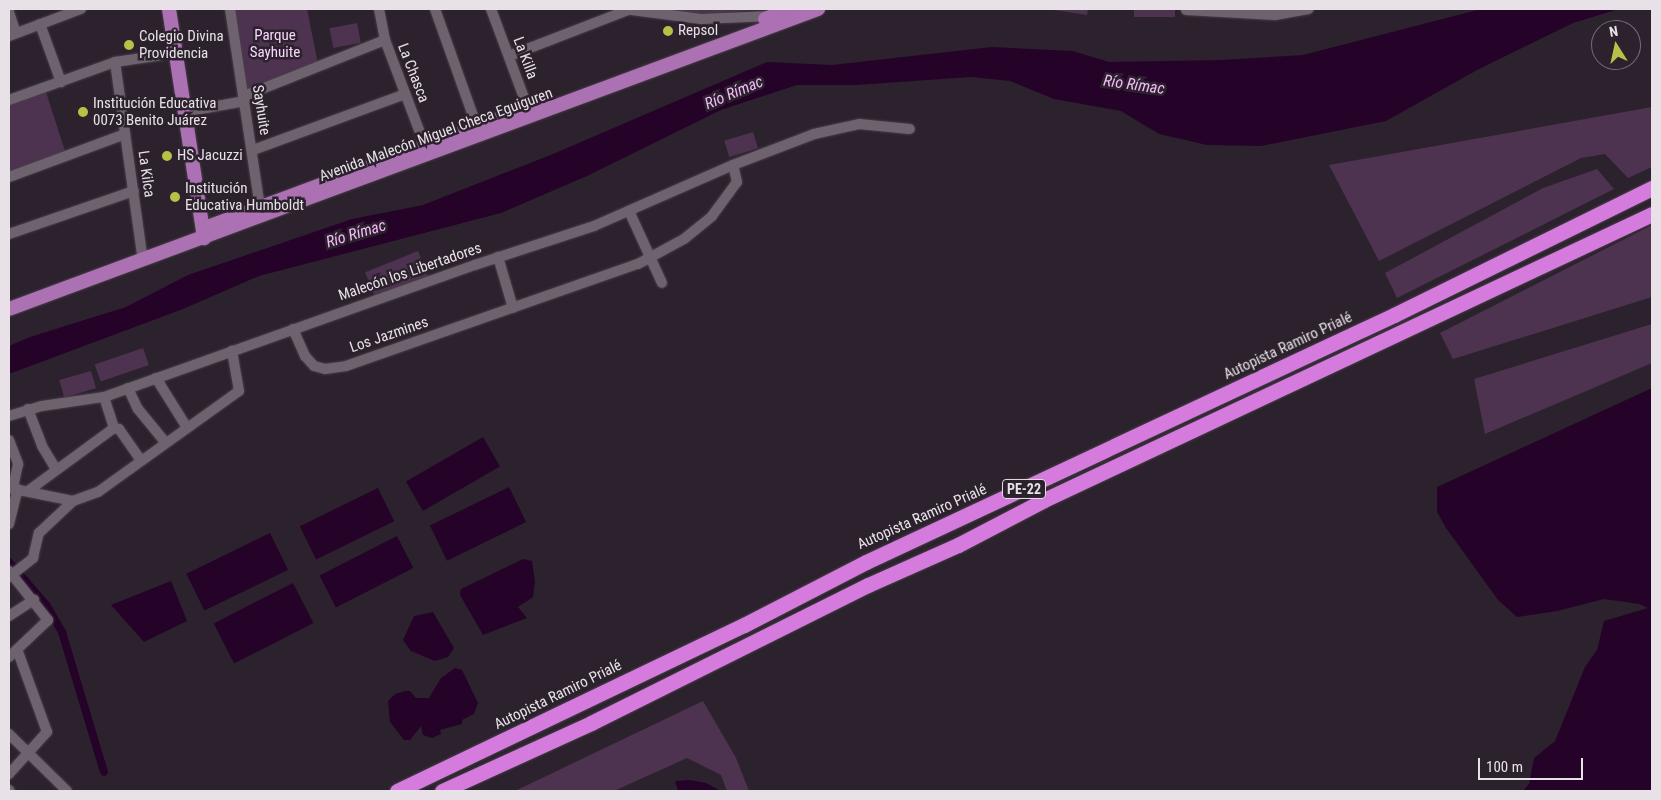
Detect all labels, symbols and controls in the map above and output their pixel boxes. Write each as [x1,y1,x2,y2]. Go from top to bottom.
north arrow [1591,20,1641,70]
place label: Repsol [678,22,718,40]
text: N [1608,23,1619,40]
marker: Repsol [662,25,674,37]
park label: Parque Sayhuite [250,26,300,61]
place label: Colegio Divina Providencia [139,27,224,62]
street label: La Killa [509,34,541,82]
marker: Colegio Divina Providencia [123,39,135,51]
street label: La Chasca [394,41,432,105]
water label: Río Rímac [1102,71,1166,99]
water label: Río Rímac [702,72,766,114]
street label: Sayhuite [248,84,274,136]
street label: Avenida Malecón Miguel Checa Eguiguren [317,84,555,186]
place label: Institución Educativa 0073 Benito Juárez [93,94,217,129]
marker: Institución Educativa 0073 Benito Juárez [77,106,89,118]
place label: HS Jacuzzi [177,147,243,165]
street label: La Kilca [134,150,158,198]
marker: HS Jacuzzi [161,150,173,162]
place label: Institución Educativa Humboldt [185,179,304,214]
marker: Institución Educativa Humboldt [169,191,181,203]
water label: Río Rímac [324,216,388,252]
street label: Malecón los Libertadores [336,239,484,305]
street label: Autopista Ramiro Prialé [1221,308,1355,384]
street label: Los Jazmines [347,313,431,357]
road number: PE-22 [1002,478,1046,500]
street label: Autopista Ramiro Prialé [855,480,989,554]
street label: Autopista Ramiro Prialé [491,656,625,734]
scale bar [1481,748,1586,780]
text: 100 m [1486,758,1523,776]

